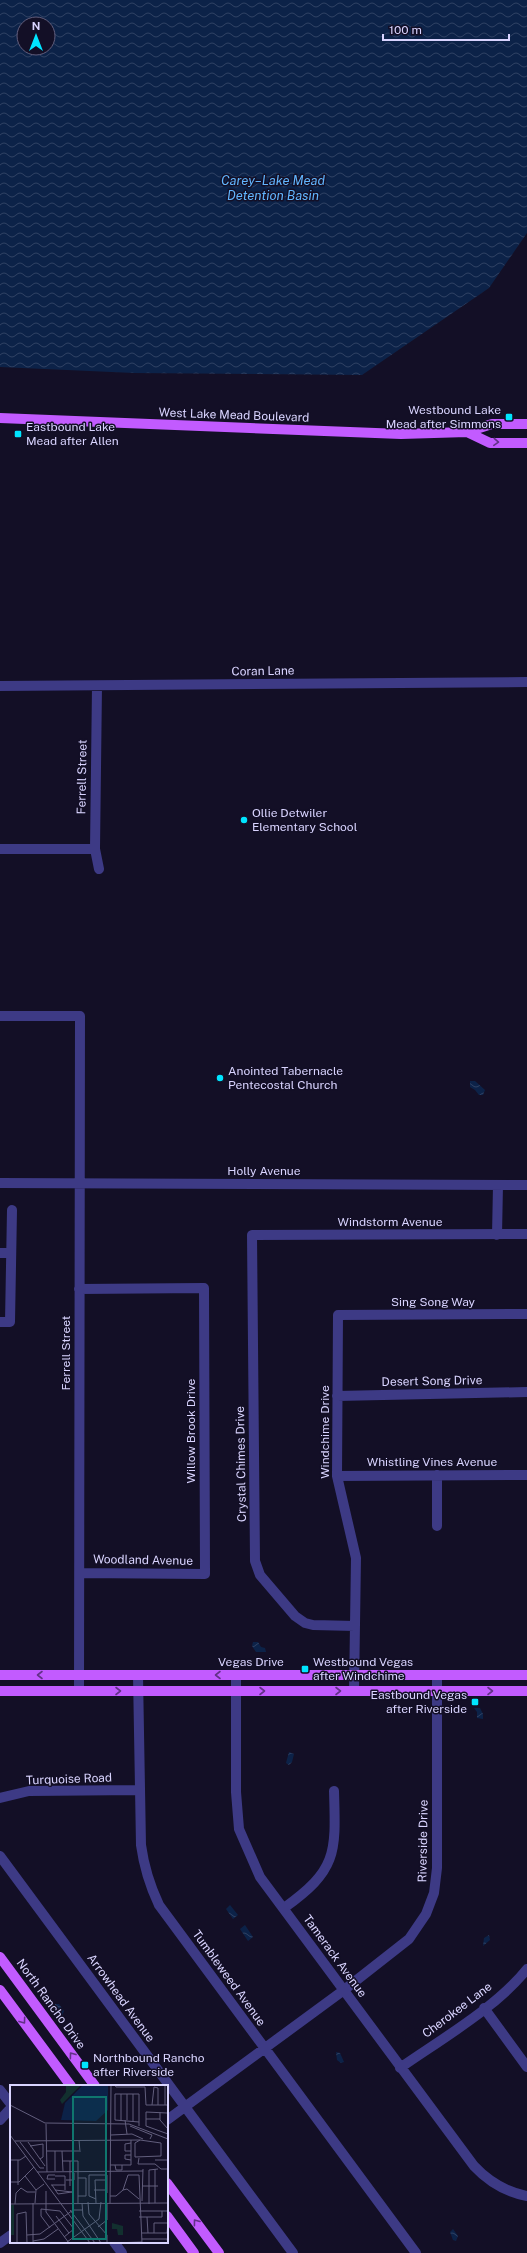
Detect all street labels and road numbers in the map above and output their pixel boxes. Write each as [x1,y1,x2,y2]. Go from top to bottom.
street label: West Lake Mead Boulevard [158,405,310,425]
street label: Coran Lane [231,663,295,679]
street label: Ferrell Street [74,739,90,815]
street label: Holly Avenue [227,1164,301,1178]
street label: Windstorm Avenue [337,1215,443,1229]
street label: Sing Song Way [391,1295,476,1309]
street label: Ferrell Street [59,1315,73,1390]
street label: Desert Song Drive [381,1373,483,1389]
street label: Willow Brook Drive [184,1378,198,1483]
street label: Windchime Drive [318,1385,332,1479]
street label: Crystal Chimes Drive [233,1406,249,1522]
street label: Whistling Vines Avenue [367,1455,497,1469]
street label: Woodland Avenue [93,1552,193,1568]
street label: Vegas Drive [218,1655,284,1669]
street label: Turquoise Road [26,1771,112,1787]
street label: Riverside Drive [415,1799,431,1883]
street label: Tamerack Avenue [300,1912,370,2000]
street label: Tumbleweed Avenue [189,1927,269,2029]
street label: Arrowhead Avenue [84,1951,158,2045]
street label: North Rancho Drive [14,1956,89,2052]
street label: Cherokee Lane [420,1979,495,2041]

